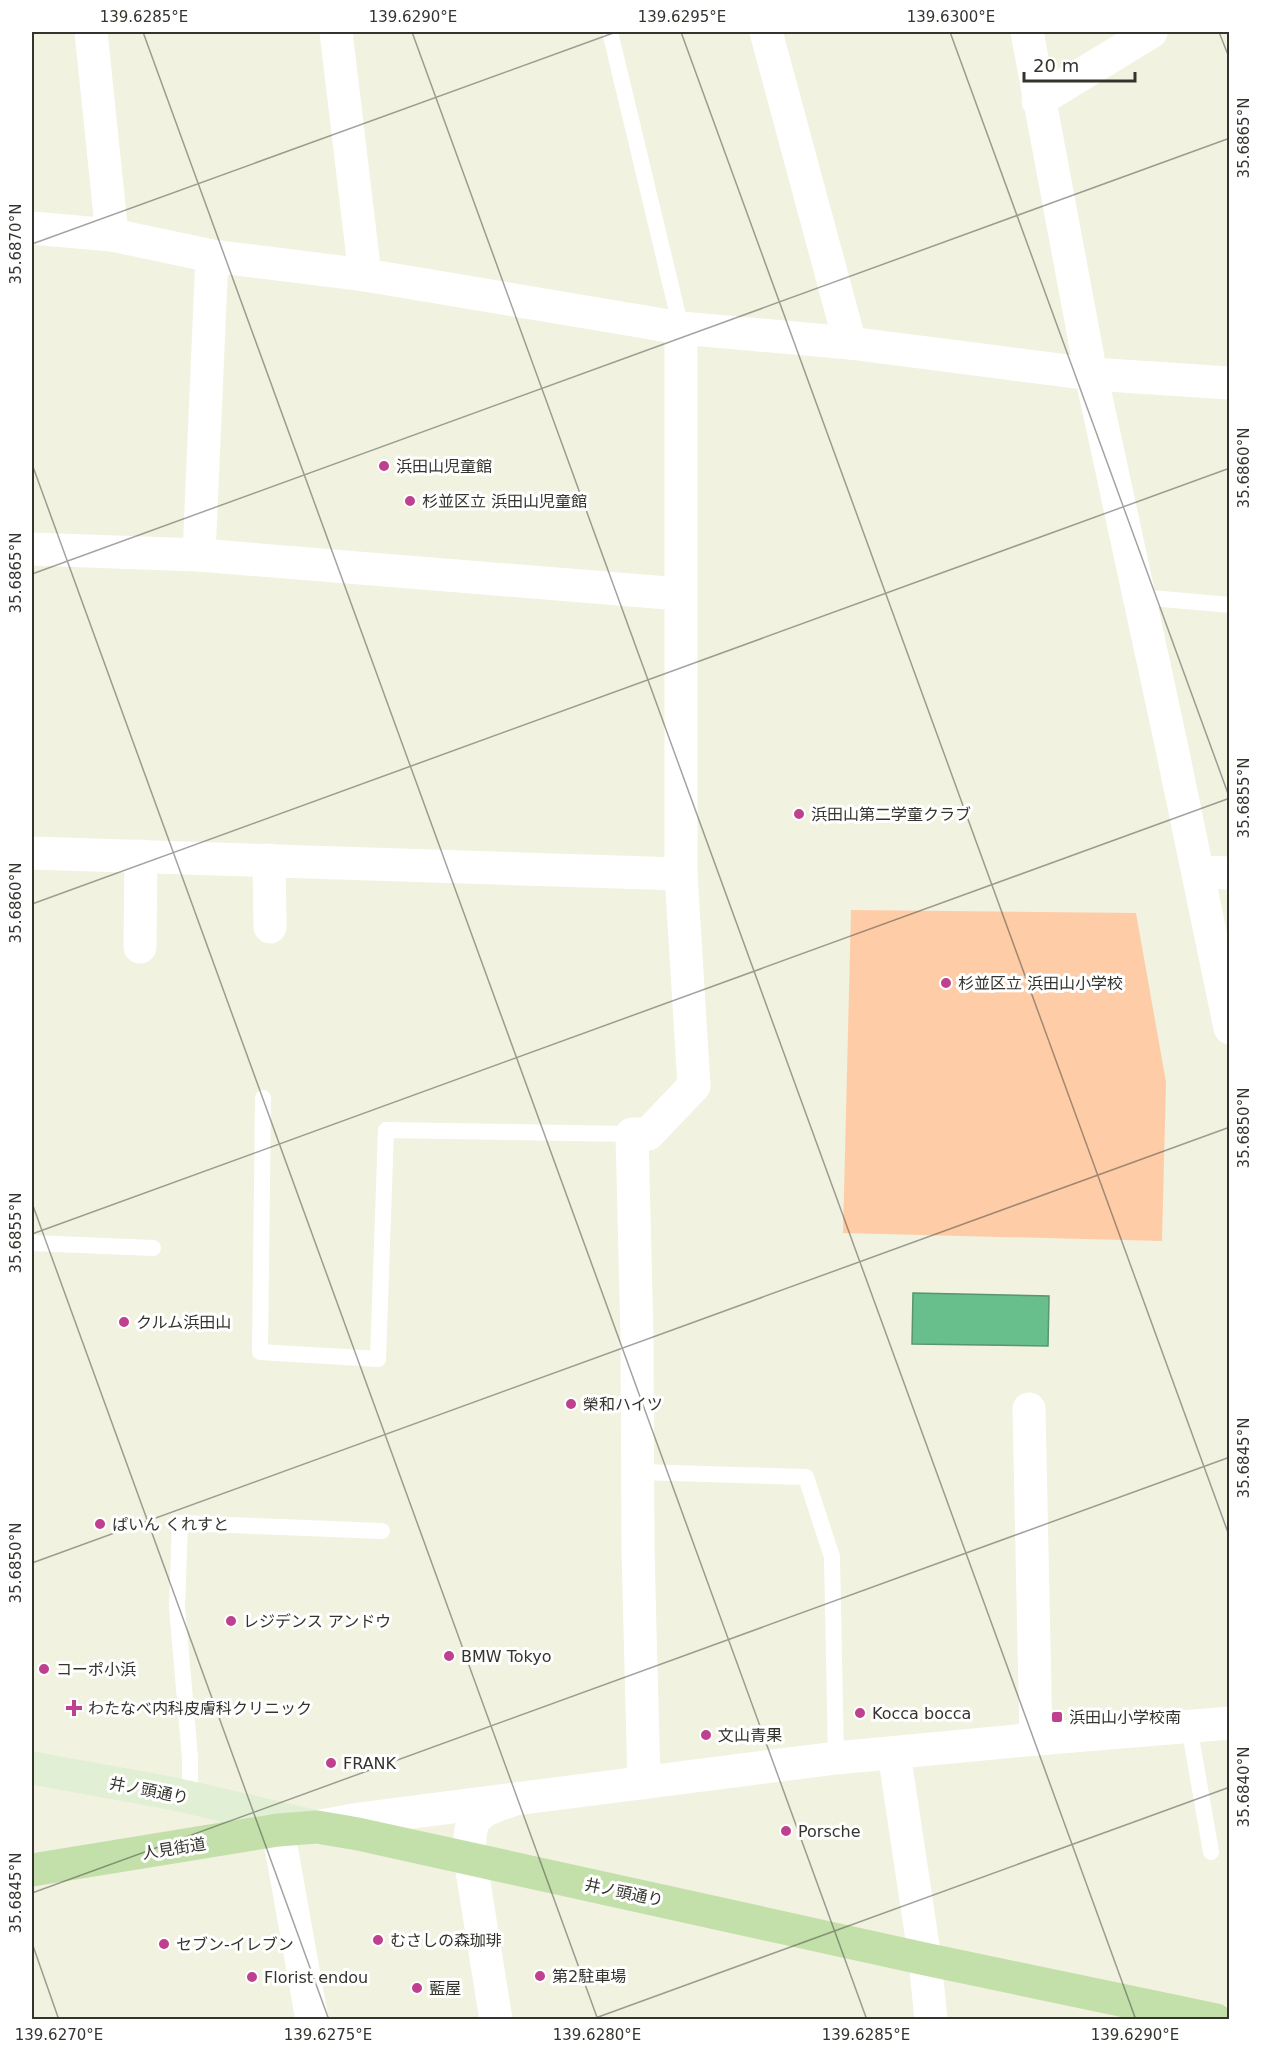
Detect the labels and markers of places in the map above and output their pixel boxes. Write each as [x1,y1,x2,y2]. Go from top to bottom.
place label: 浜田山児童館 [396,457,492,476]
marker: 浜田山児童館 [377,459,391,473]
place label: 杉並区立 浜田山児童館 [422,492,587,511]
marker: 杉並区立 浜田山児童館 [403,494,417,508]
place label: 浜田山第二学童クラブ [811,805,971,824]
marker: 浜田山第二学童クラブ [792,807,806,821]
place label: 杉並区立 浜田山小学校 [958,974,1123,993]
marker: 杉並区立 浜田山小学校 [939,976,953,990]
place label: クルム浜田山 [136,1313,231,1332]
marker: クルム浜田山 [117,1315,131,1329]
place label: 榮和ハイツ [583,1395,663,1414]
marker: 榮和ハイツ [564,1397,578,1411]
place label: ぱいん くれすと [112,1515,229,1534]
marker: ぱいん くれすと [93,1517,107,1531]
place label: レジデンス アンドウ [243,1612,391,1631]
marker: レジデンス アンドウ [224,1614,238,1628]
place label: BMW Tokyo [461,1647,551,1666]
marker: BMW Tokyo [442,1649,456,1663]
place label: コーポ小浜 [56,1660,136,1679]
marker: コーポ小浜 [37,1662,51,1676]
marker: わたなべ内科皮膚科クリニック [65,1699,83,1717]
place label: わたなべ内科皮膚科クリニック [88,1699,312,1718]
place label: Kocca bocca [872,1704,971,1723]
marker: Kocca bocca [853,1706,867,1720]
place label: 浜田山小学校南 [1069,1708,1181,1727]
marker: 浜田山小学校南 [1050,1710,1064,1724]
place label: 文山青果 [718,1726,782,1745]
marker: 文山青果 [699,1728,713,1742]
place label: FRANK [343,1754,397,1773]
marker: FRANK [324,1756,338,1770]
place label: Porsche [798,1822,861,1841]
marker: Porsche [779,1824,793,1838]
place label: むさしの森珈琲 [390,1931,502,1950]
marker: むさしの森珈琲 [371,1933,385,1947]
place label: セブン-イレブン [176,1935,294,1954]
marker: セブン-イレブン [157,1937,171,1951]
place label: 第2駐車場 [552,1967,626,1986]
place label: Florist endou [264,1968,368,1987]
marker: 第2駐車場 [533,1969,547,1983]
marker: Florist endou [245,1970,259,1984]
place label: 藍屋 [429,1979,461,1998]
marker: 藍屋 [410,1981,424,1995]

